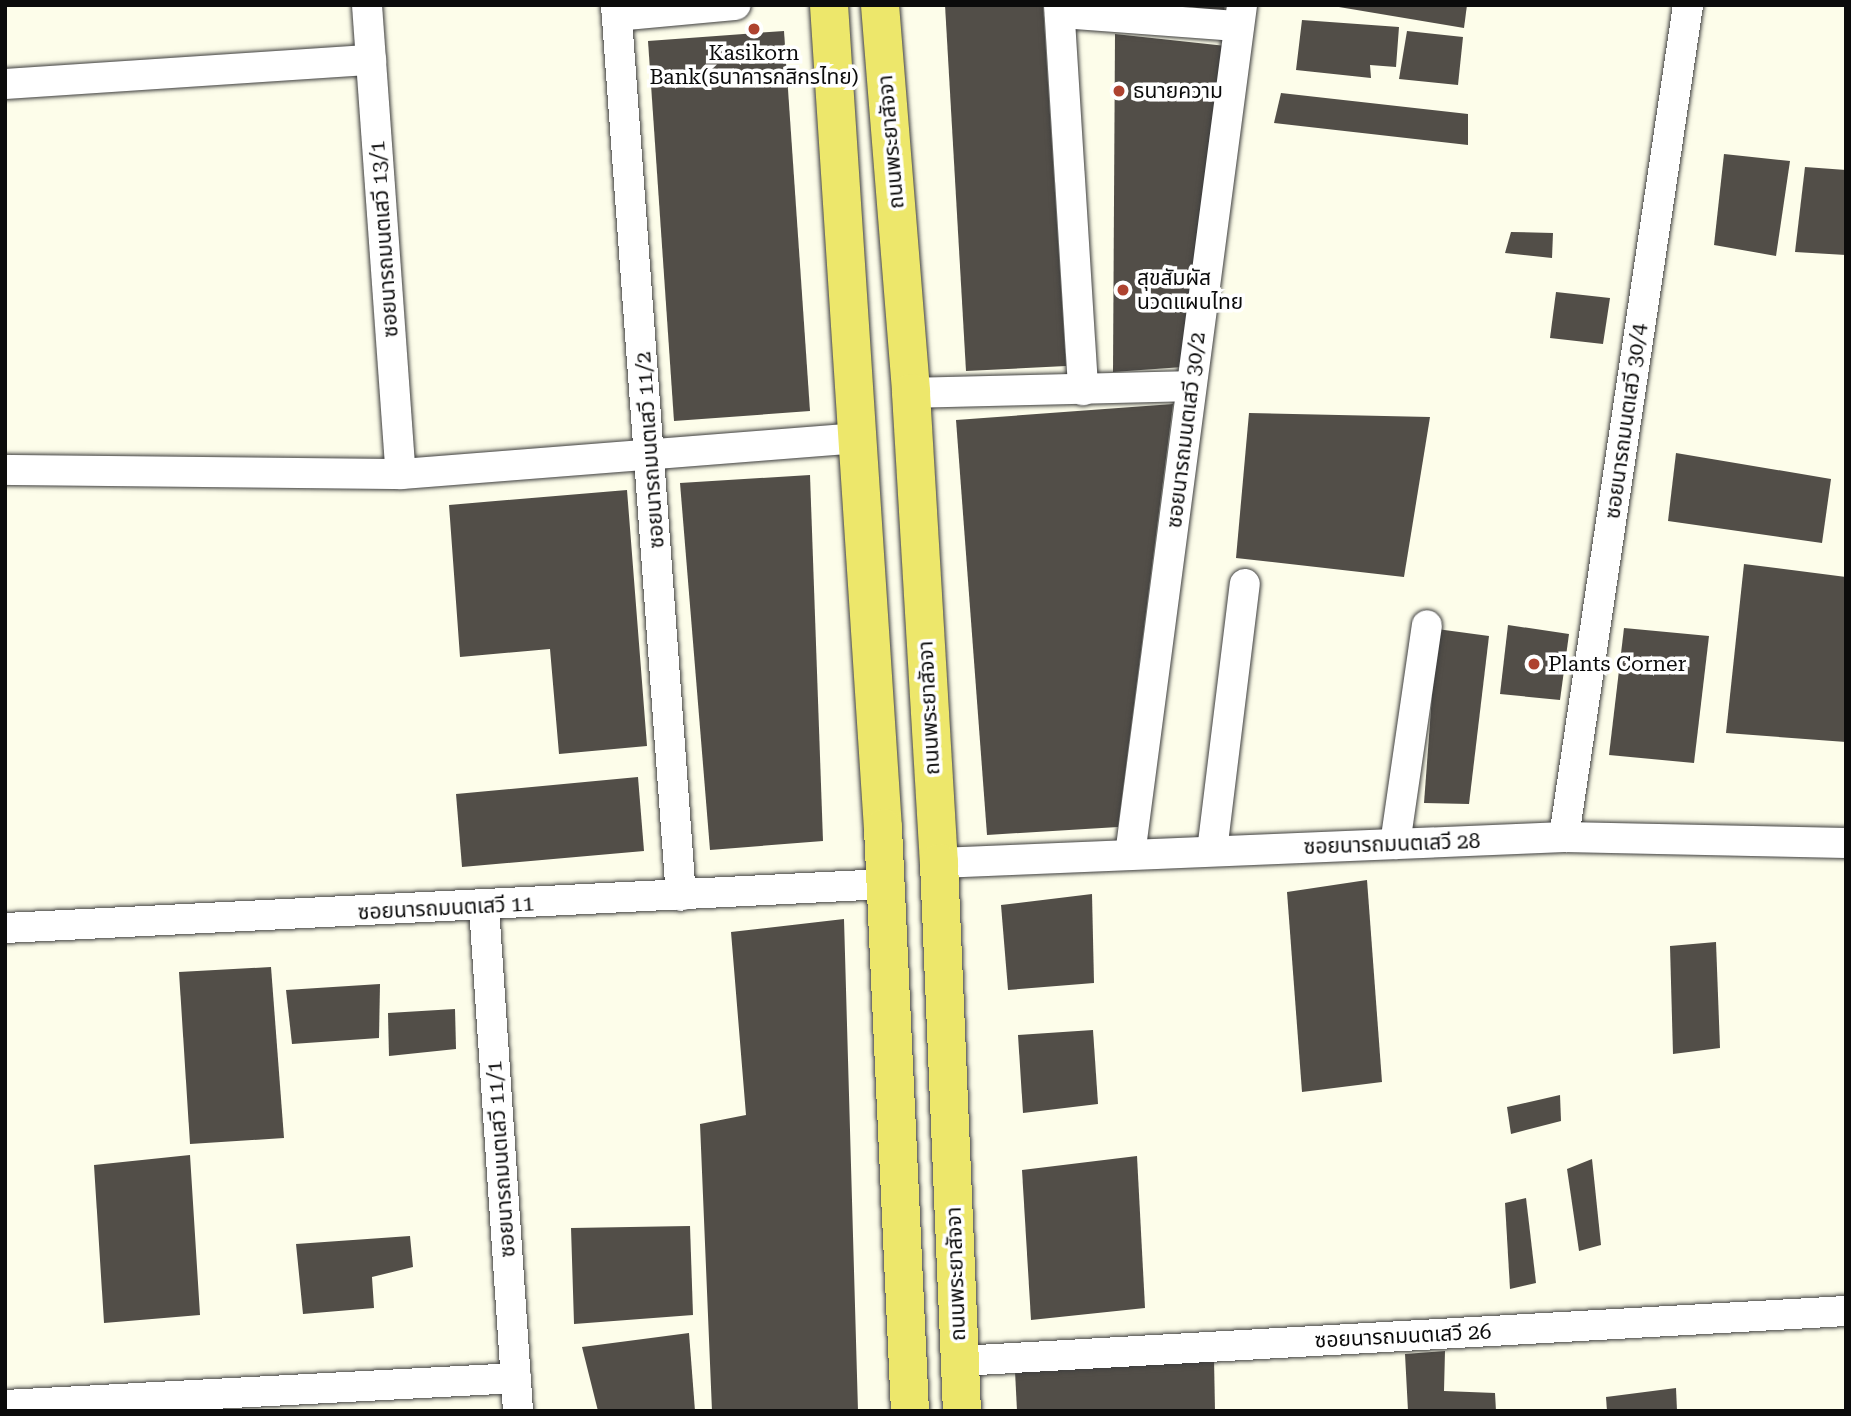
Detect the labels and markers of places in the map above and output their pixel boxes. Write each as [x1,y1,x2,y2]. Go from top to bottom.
marker: Kasikorn Bank(ธนาคารกสิกรไทย) [746,21,762,37]
place label: Kasikorn Bank(ธนาคารกสิกรไทย) [649,40,859,90]
place label: ธนายความ [1133,78,1223,104]
marker: ธนายความ [1111,83,1127,99]
place label: สุขสัมผัส นวดแผนไทย [1137,265,1243,315]
marker: สุขสัมผัส นวดแผนไทย [1115,282,1131,298]
place label: Plants Corner [1548,651,1686,677]
marker: Plants Corner [1526,656,1542,672]

